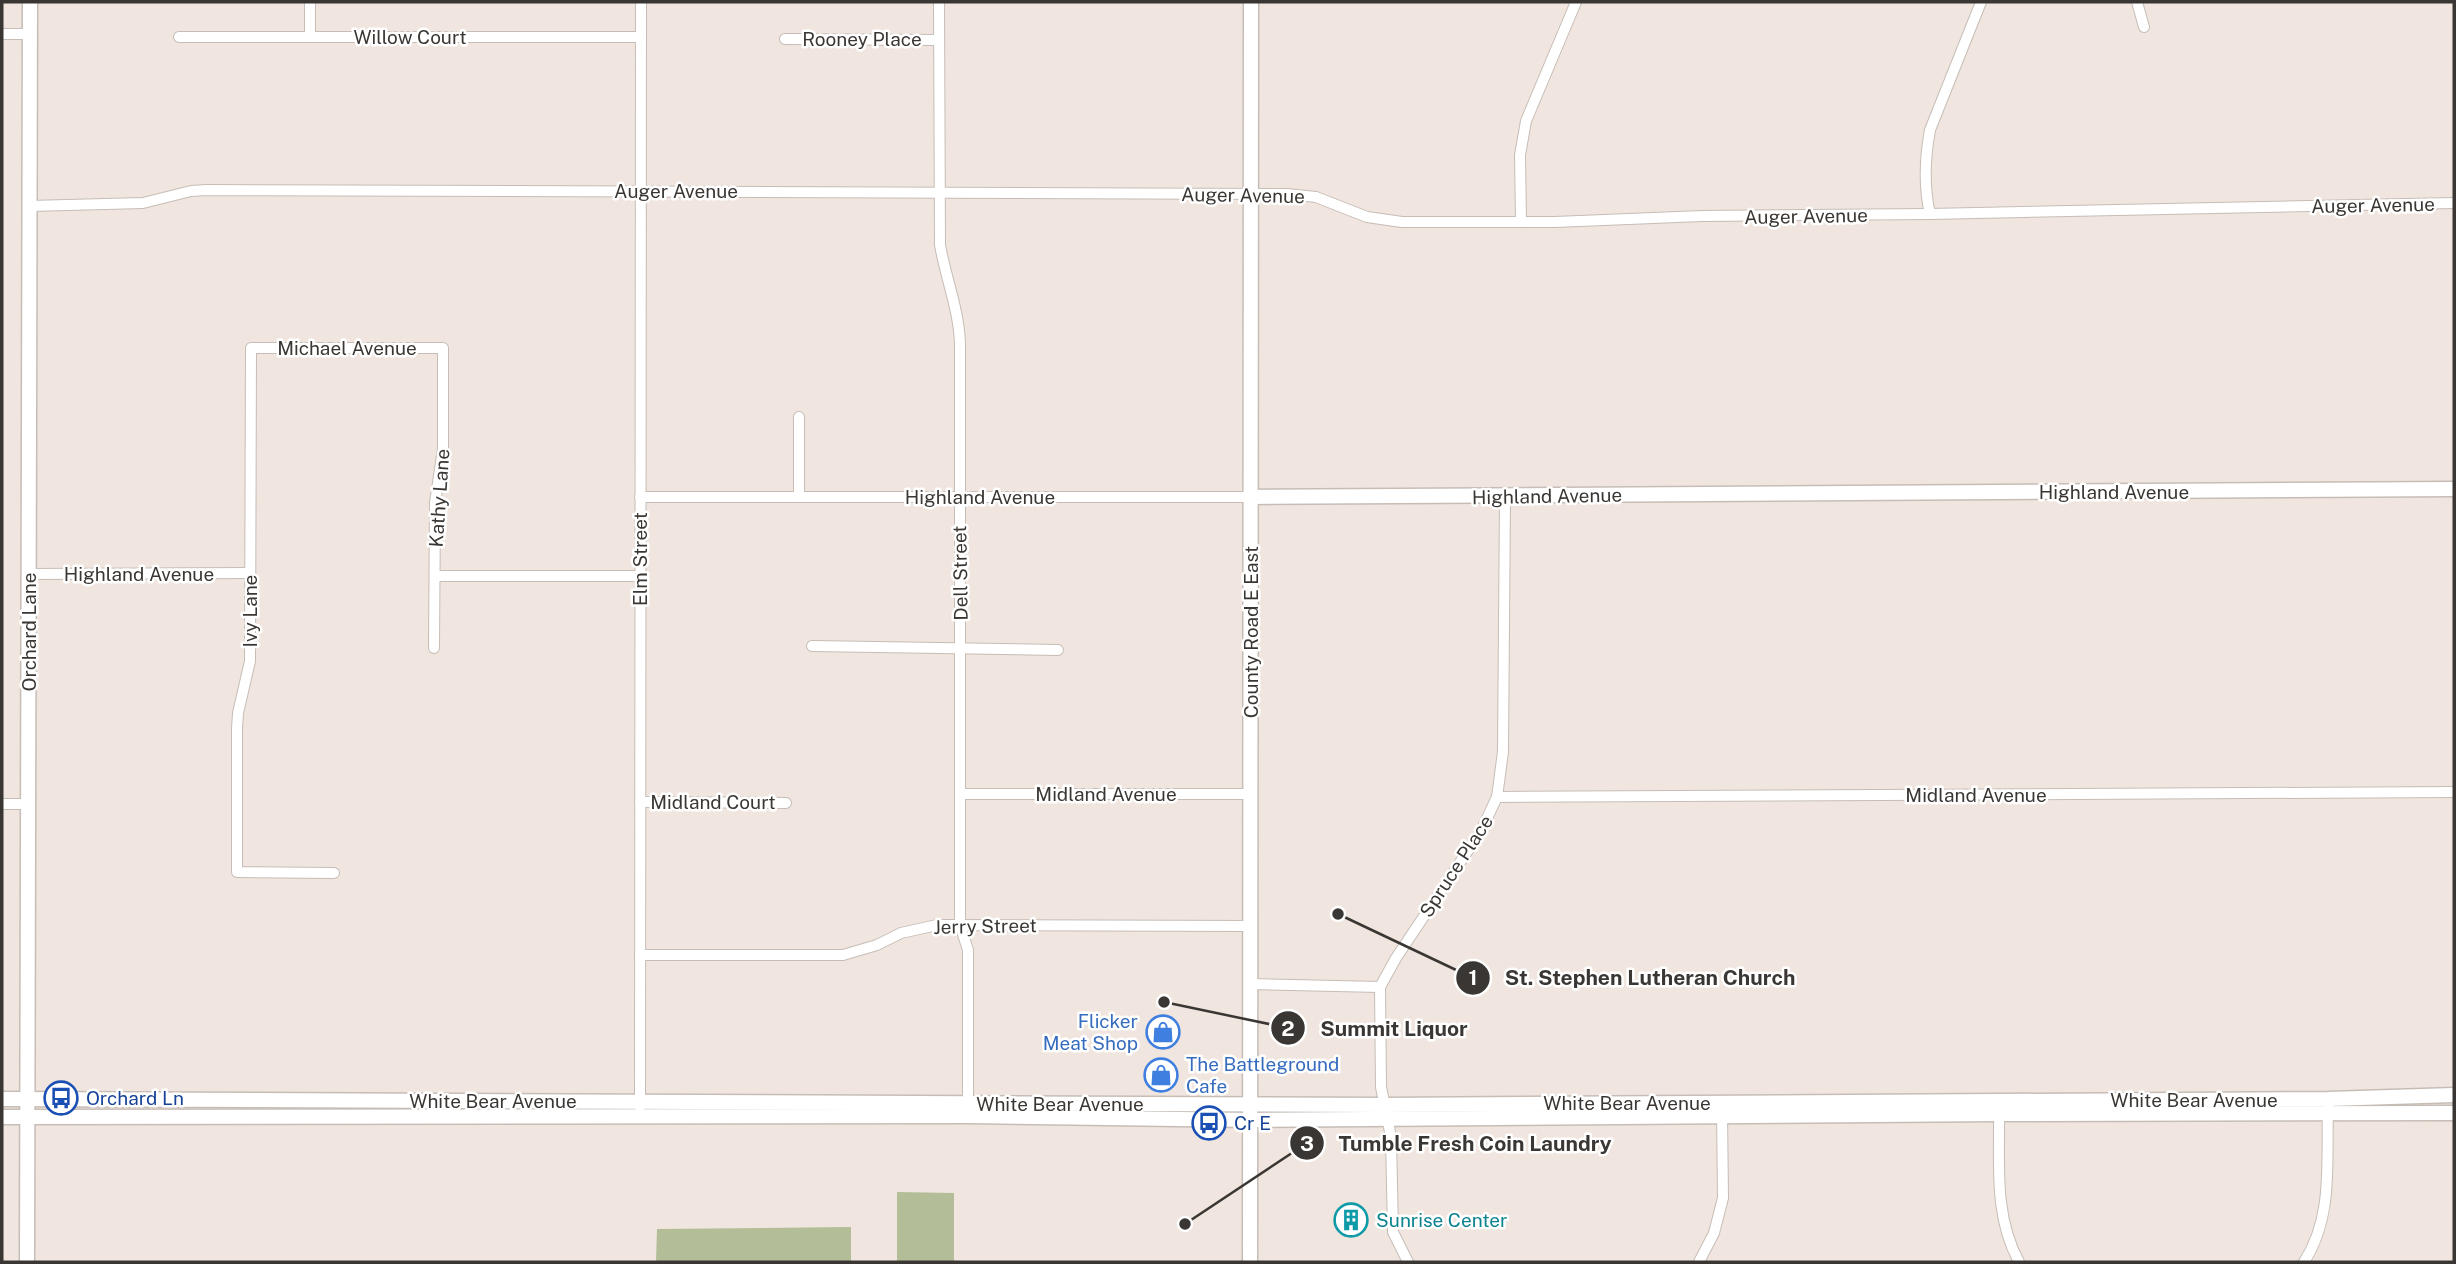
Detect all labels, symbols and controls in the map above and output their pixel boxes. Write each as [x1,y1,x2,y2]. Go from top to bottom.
street label: Willow Court [353,26,467,48]
street label: Rooney Place [802,28,922,50]
street label: Auger Avenue [614,180,738,202]
street label: Auger Avenue [1181,183,1305,207]
street label: Auger Avenue [2311,193,2435,217]
street label: Auger Avenue [1744,204,1868,228]
street label: Michael Avenue [277,337,417,359]
street label: Kathy Lane [425,448,453,548]
street label: Highland Avenue [2039,481,2189,503]
street label: Highland Avenue [1472,484,1622,508]
street label: Highland Avenue [905,486,1055,508]
street label: Elm Street [629,512,651,606]
street label: Dell Street [948,525,972,621]
street label: County Road E East [1240,546,1262,718]
street label: Highland Avenue [64,563,214,585]
street label: Orchard Lane [18,573,40,691]
street label: Ivy Lane [239,575,261,647]
street label: Midland Avenue [1035,783,1177,805]
street label: Midland Avenue [1905,784,2047,806]
street label: Midland Court [650,791,776,813]
street label: Spruce Place [1415,811,1497,921]
street label: Jerry Street [933,914,1037,938]
callout: St. Stephen Lutheran Church [1455,957,1809,999]
text: 1 [1469,965,1478,990]
text: St. Stephen Lutheran Church [1505,965,1795,990]
callout: Summit Liquor [1271,1007,1481,1049]
place label: Flicker Meat Shop [1043,1010,1138,1054]
shop icon: Flicker Meat Shop [1144,1013,1182,1051]
text: 2 [1281,1016,1295,1041]
text: Summit Liquor [1320,1016,1468,1041]
place label: The Battleground Cafe [1186,1053,1339,1097]
shop icon: The Battleground Cafe [1142,1056,1180,1094]
bus stop icon: Orchard Ln [42,1079,80,1117]
place label: Orchard Ln [86,1087,184,1109]
street label: White Bear Avenue [2110,1089,2278,1111]
street label: White Bear Avenue [409,1090,577,1112]
street label: White Bear Avenue [1543,1092,1711,1114]
street label: White Bear Avenue [976,1093,1144,1115]
bus stop icon: Cr E [1190,1104,1228,1142]
place label: Cr E [1234,1112,1271,1134]
callout: Tumble Fresh Coin Laundry [1290,1122,1626,1164]
text: 3 [1300,1131,1314,1156]
text: Tumble Fresh Coin Laundry [1338,1131,1612,1156]
building icon: Sunrise Center [1332,1201,1370,1239]
place label: Sunrise Center [1376,1209,1508,1231]

